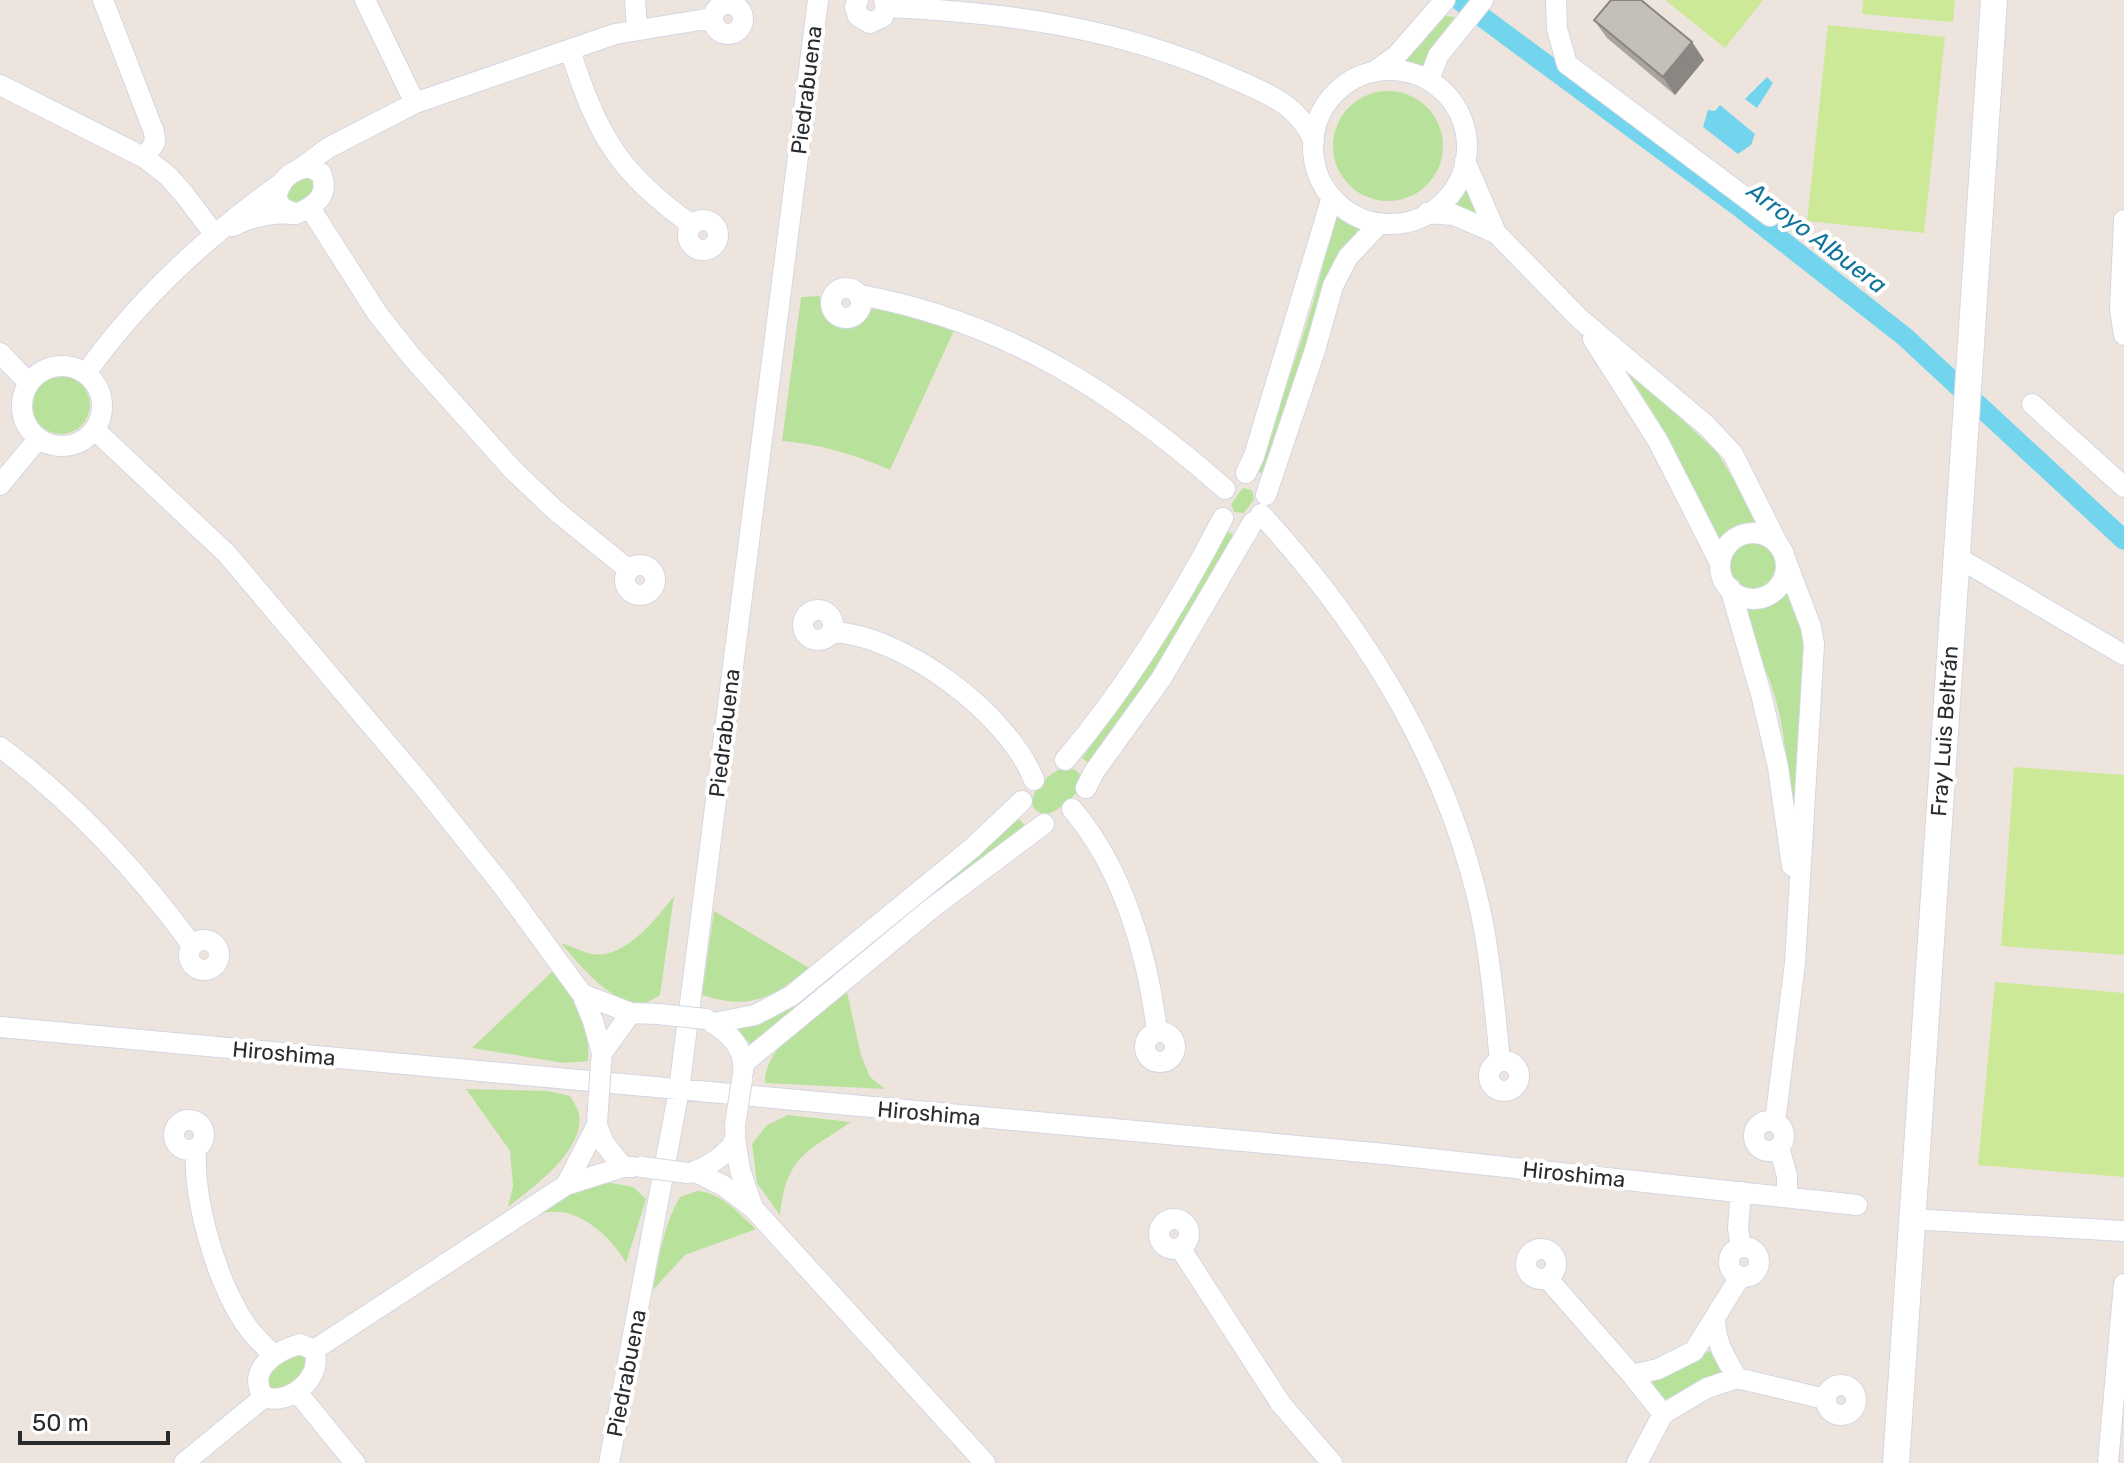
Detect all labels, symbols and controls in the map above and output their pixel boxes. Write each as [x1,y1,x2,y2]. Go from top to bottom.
street label: Piedrabuena [785,24,828,156]
water label: Arroyo Albuera [1740,175,1892,299]
street label: Fray Luis Beltrán [1925,645,1964,817]
street label: Piedrabuena [703,667,746,799]
street label: Hiroshima [231,1036,337,1071]
street label: Hiroshima [876,1096,982,1131]
street label: Hiroshima [1521,1156,1627,1193]
street label: Piedrabuena [601,1307,652,1439]
scale bar [20,1395,168,1445]
text: 50 m [32,1409,89,1437]

